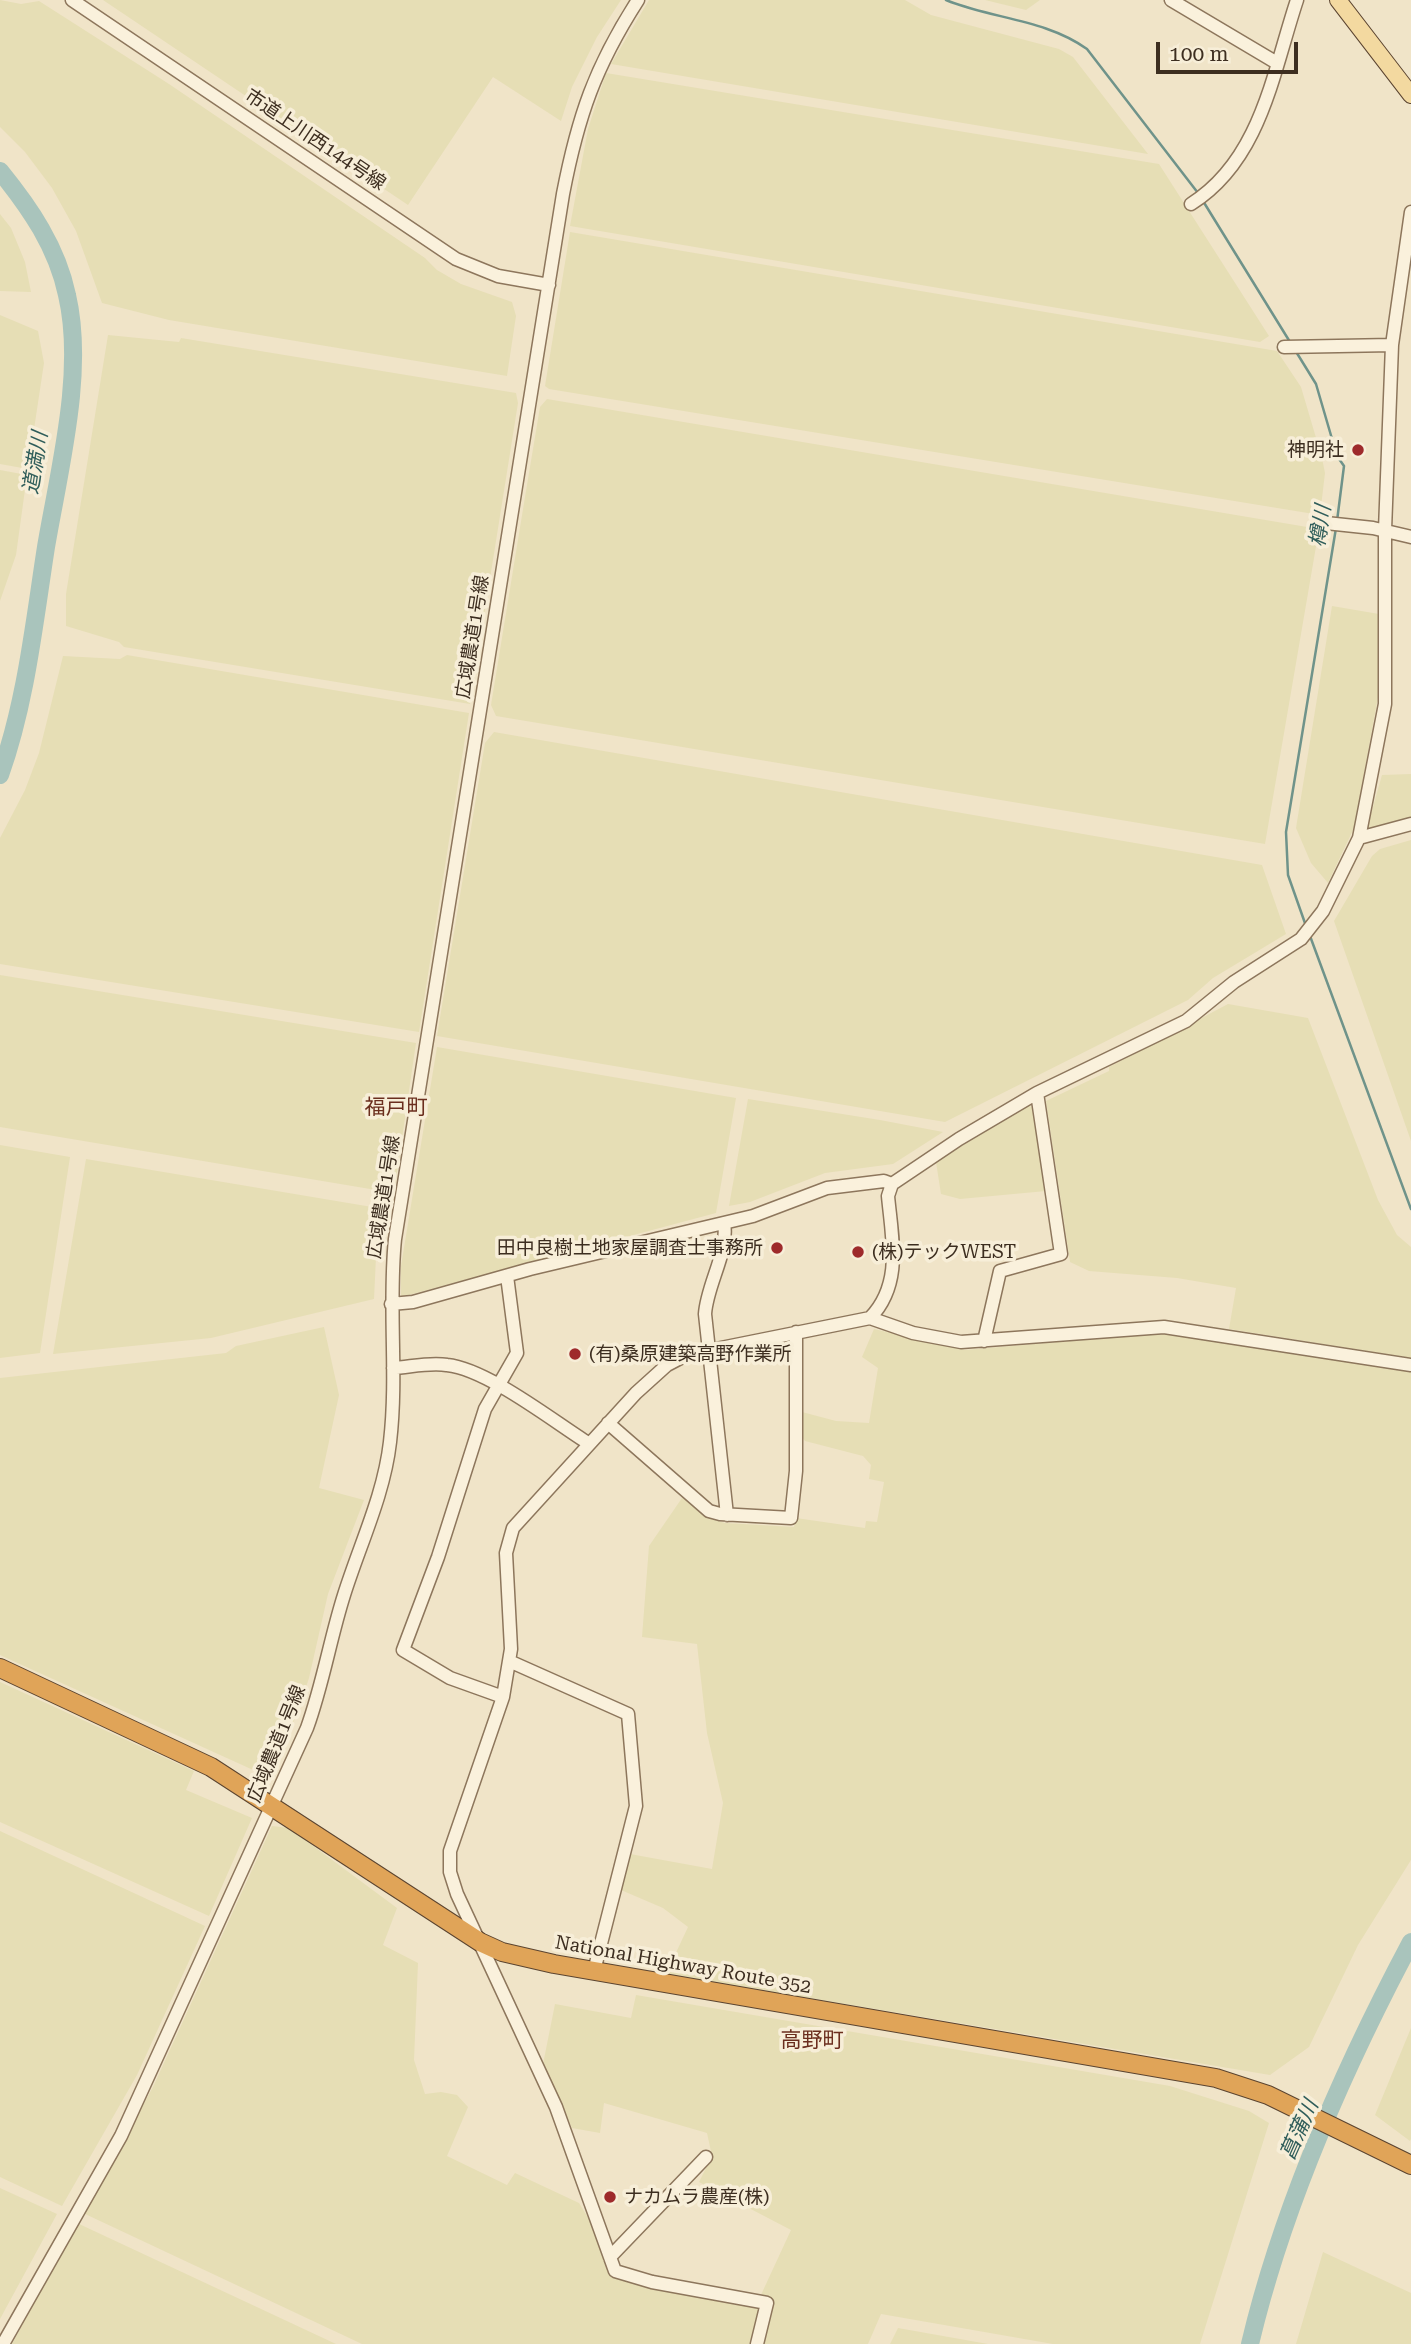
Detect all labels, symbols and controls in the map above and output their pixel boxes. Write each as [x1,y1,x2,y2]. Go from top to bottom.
scale bar [1159,28,1301,72]
text: 100 m [1169,42,1229,66]
street label: 市道上川西144号線 [240,84,390,196]
water label: 道満川 [19,430,53,496]
place label: 神明社 [1287,439,1344,461]
marker: 神明社 [1350,442,1366,458]
water label: 樽川 [1305,503,1337,549]
street label: 広域農道1号線 [452,574,494,700]
district label: 福戸町 [365,1095,427,1121]
street label: 広域農道1号線 [363,1134,405,1260]
place label: 田中良樹土地家屋調査士事務所 [497,1237,763,1259]
marker: 田中良樹土地家屋調査士事務所 [769,1240,785,1256]
place label: (株)テックWEST [872,1241,1016,1263]
marker: (株)テックWEST [850,1244,866,1260]
place label: (有)桑原建築高野作業所 [589,1343,791,1365]
marker: (有)桑原建築高野作業所 [567,1346,583,1362]
street label: 広域農道1号線 [243,1682,311,1806]
street label: National Highway Route 352 [553,1931,813,1999]
district label: 高野町 [781,2028,843,2054]
water label: 菖蒲川 [1276,2096,1324,2164]
place label: ナカムラ農産(株) [624,2186,769,2208]
marker: ナカムラ農産(株) [602,2189,618,2205]

